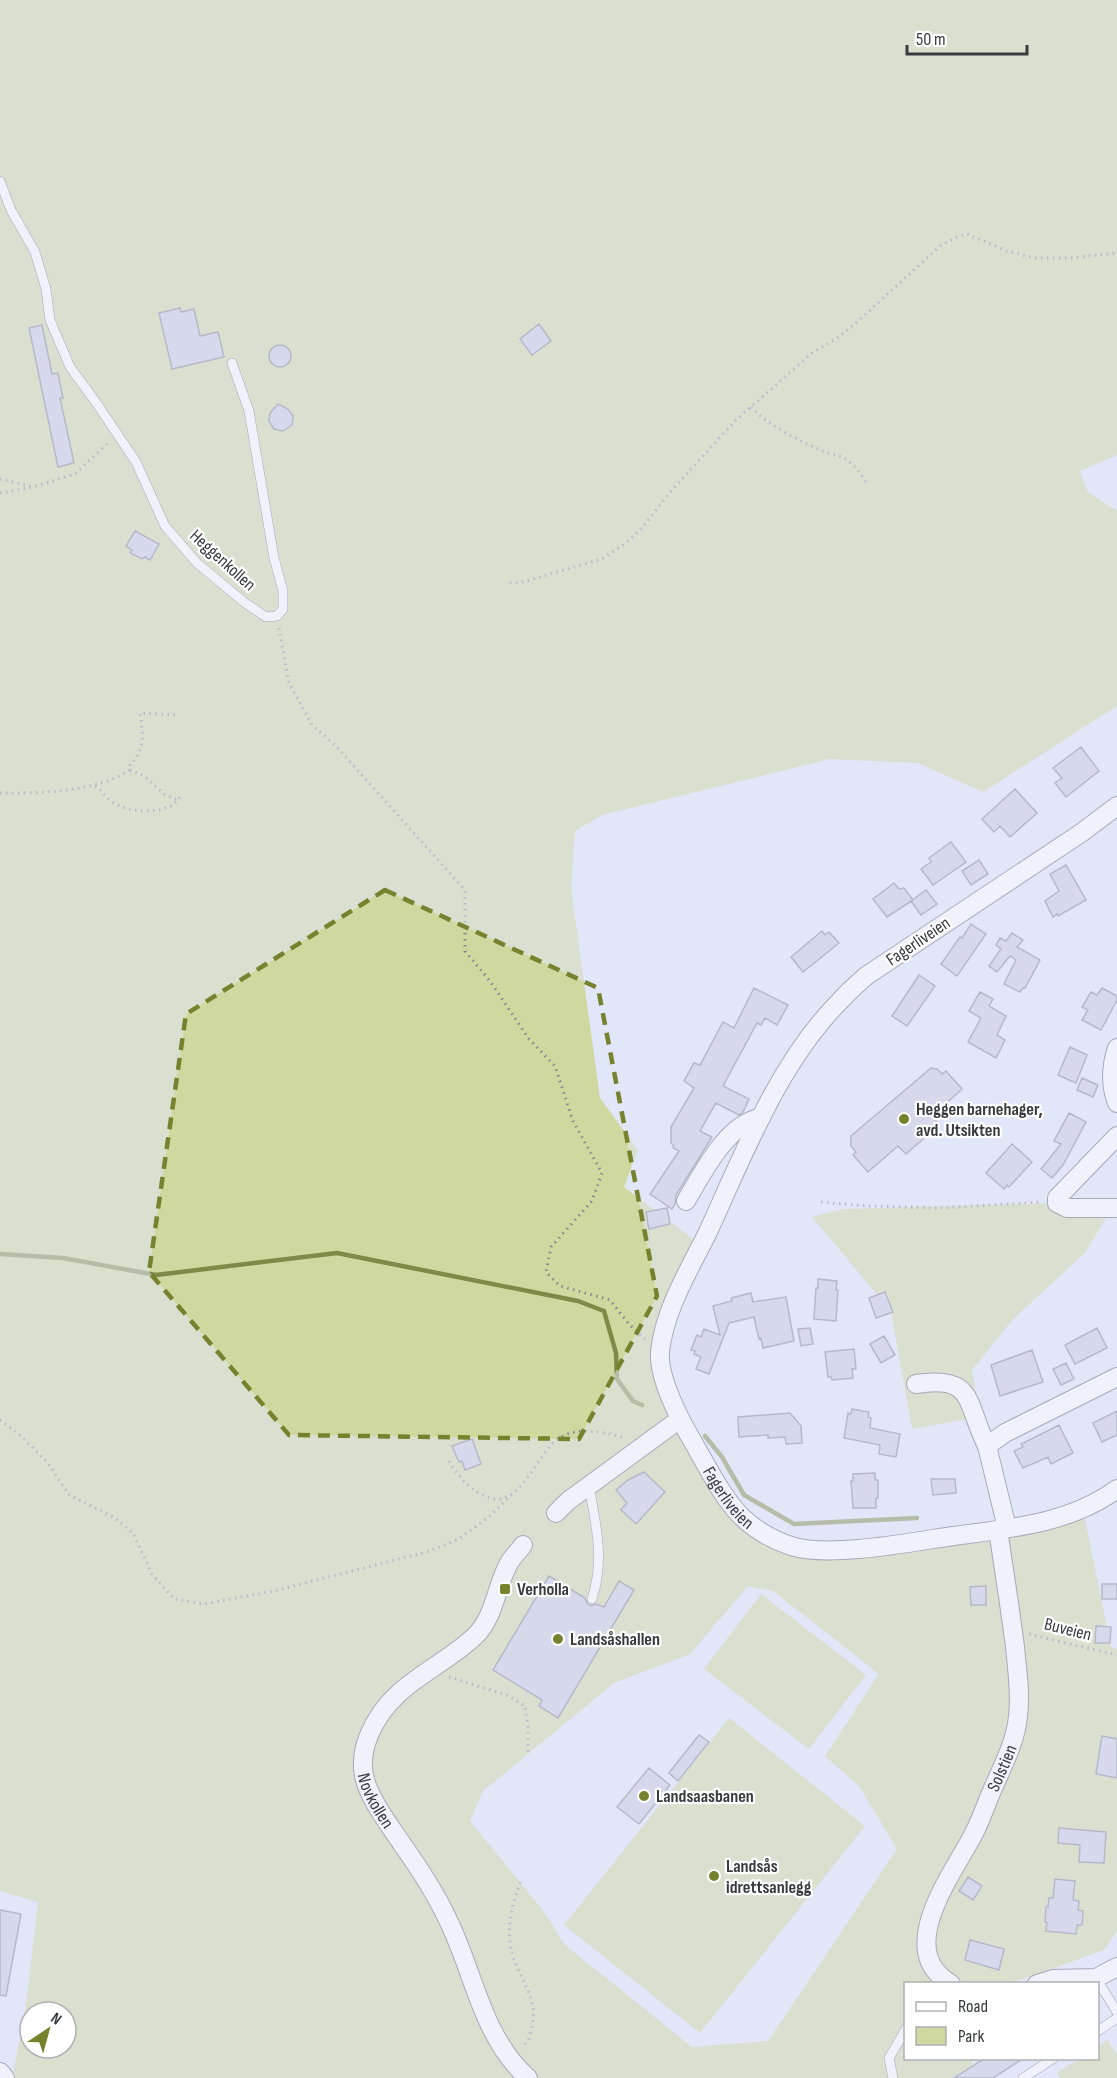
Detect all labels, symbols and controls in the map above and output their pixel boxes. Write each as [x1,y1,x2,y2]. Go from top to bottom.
scale bar [907,18,1027,56]
text: 50 m [916,29,946,50]
street label: Heggenkollen [185,525,260,595]
street label: Fagerliveien [882,912,954,970]
place label: Heggen barnehager, avd. Utsikten [916,1099,1043,1141]
marker: Heggen barnehager, avd. Utsikten [897,1112,911,1126]
street label: Fagerliveien [698,1463,758,1534]
place label: Verholla [517,1579,569,1600]
marker: Verholla [498,1582,512,1596]
street label: Buveien [1042,1614,1094,1645]
place label: Landsåshallen [570,1629,660,1650]
marker: Landsåshallen [551,1632,565,1646]
street label: Solstien [983,1742,1022,1795]
street label: Novkollen [353,1771,398,1833]
place label: Landsaasbanen [656,1786,754,1807]
marker: Landsaasbanen [637,1789,651,1803]
place label: Landsås idrettsanlegg [726,1856,812,1898]
marker: Landsås idrettsanlegg [707,1869,721,1883]
legend [904,1982,1099,2060]
text: Road [958,1996,988,2017]
north arrow [18,2000,78,2060]
text: N [47,2009,65,2029]
text: Park [958,2026,984,2047]

